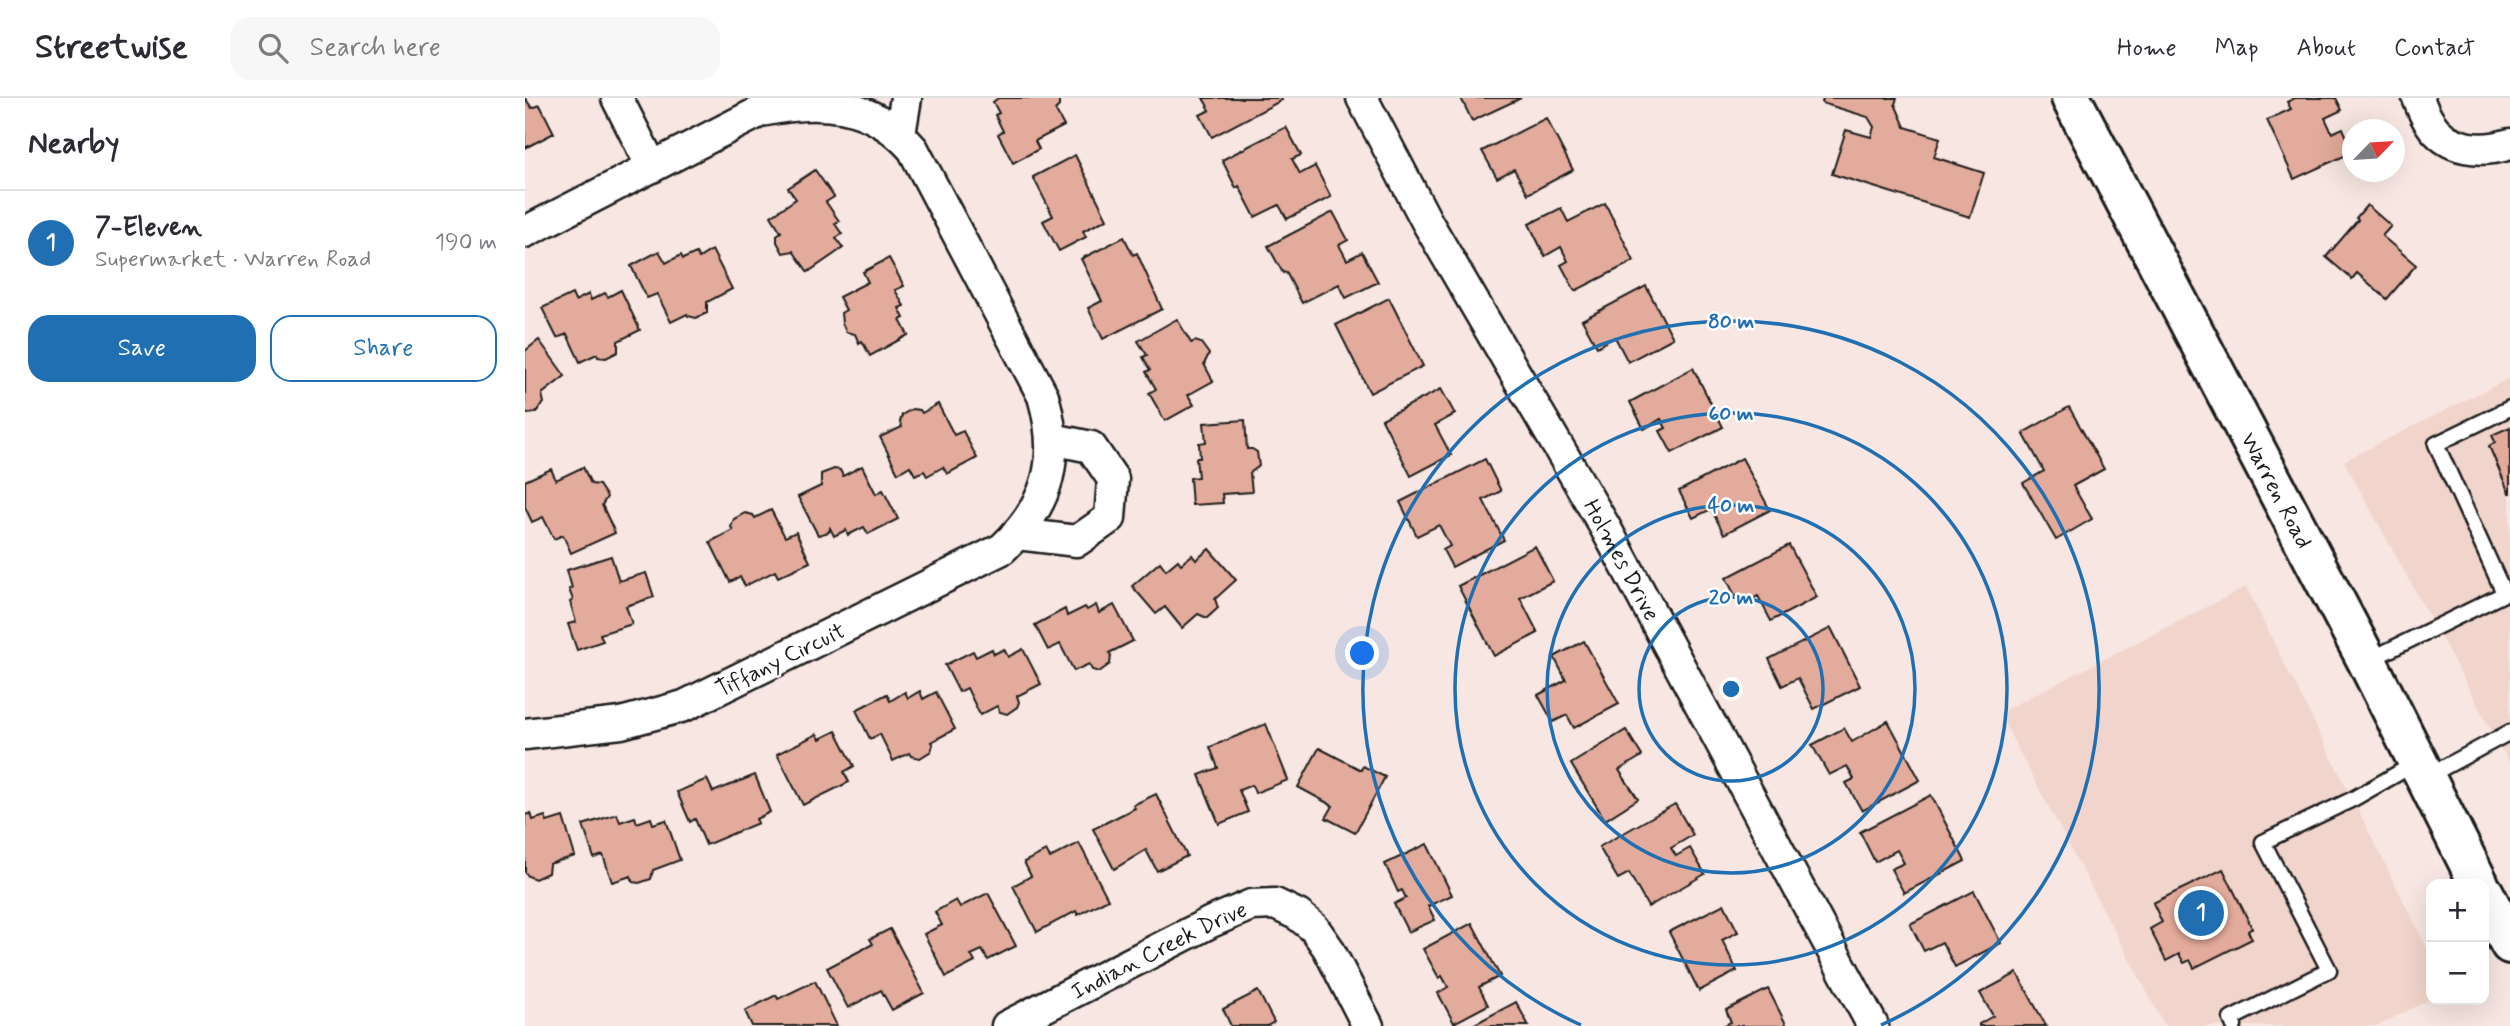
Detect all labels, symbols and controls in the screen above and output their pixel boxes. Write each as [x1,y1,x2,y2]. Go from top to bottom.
search box [230,17,720,80]
text: Streetwise [35,26,188,70]
icon: search [254,29,292,67]
text: Search here [310,31,441,65]
text: Home [2117,33,2177,64]
text: Map [2215,33,2259,64]
text: About [2297,33,2356,64]
text: Contact [2394,33,2475,64]
north arrow [2342,119,2405,182]
text: Nearby [28,124,119,163]
text: 7-Eleven [95,211,202,245]
text: 1 [46,228,56,258]
text: 190 m [435,228,497,258]
text: Supermarket · Warren Road [95,245,371,275]
text: 80 m [1708,308,1754,336]
button: Save [28,315,256,382]
button: Share [270,315,497,382]
text: 60 m [1708,400,1754,428]
street label: Warren Road [2232,428,2318,554]
text: 40 m [1708,492,1755,520]
street label: Holmes Drive [1575,494,1666,627]
text: 20 m [1709,584,1754,612]
street label: Tiffany Circuit [711,616,851,705]
your location [1345,636,1379,670]
centre of rings [1719,677,1743,701]
map controls [2426,879,2489,1005]
button: + [2426,879,2489,942]
pin: 1 [2178,887,2224,939]
street label: Indian Creek Drive [1067,895,1252,1008]
button: − [2426,942,2489,1005]

